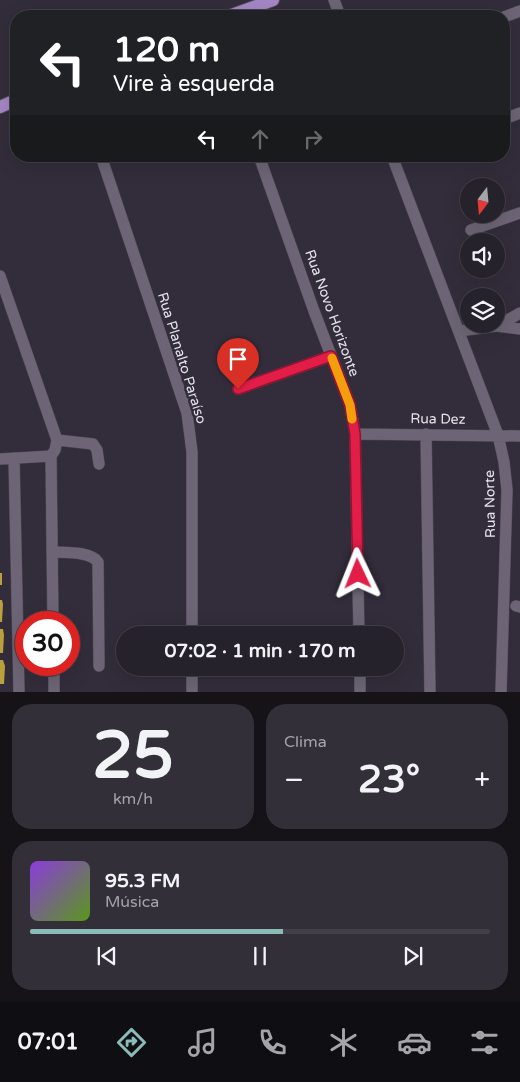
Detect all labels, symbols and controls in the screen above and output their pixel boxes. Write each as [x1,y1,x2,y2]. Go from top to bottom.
text: 120 m [113,29,220,71]
icon: left [30,30,95,95]
text: Vire à esquerda [113,71,275,97]
icon: left [193,125,221,153]
icon: ahead [246,125,274,153]
icon: right [299,125,327,153]
north arrow [460,178,505,222]
map controls [460,178,505,333]
button: sound [460,233,505,278]
street label: Rua Novo Horizonte [301,247,363,379]
button: layers [460,288,505,333]
street label: Rua Planalto Paraíso [154,290,210,426]
pin [217,338,259,389]
icon: arrive [224,345,252,373]
street label: Rua Dez [410,410,466,428]
street label: Rua Norte [481,470,499,538]
position arrow [331,547,383,599]
speed limit sign: 30 [15,611,80,676]
text: 07:02 · 1 min · 170 m [164,640,356,662]
text: 25 [92,717,174,796]
text: Clima [284,732,327,752]
text: 23° [358,757,420,803]
text: − [284,763,304,797]
text: + [474,763,490,797]
text: km/h [113,789,153,809]
text: 95.3 FM [105,870,180,892]
text: Música [105,892,159,912]
icon: previous [93,942,121,970]
icon: pause [246,942,274,970]
icon: next [399,942,427,970]
icon: directions [114,1025,149,1060]
icon: music [185,1025,220,1060]
icon: phone [255,1025,290,1060]
icon: climate [326,1025,361,1060]
icon: car [397,1025,432,1060]
icon: filters [467,1025,502,1060]
text: 07:01 [18,1029,79,1055]

